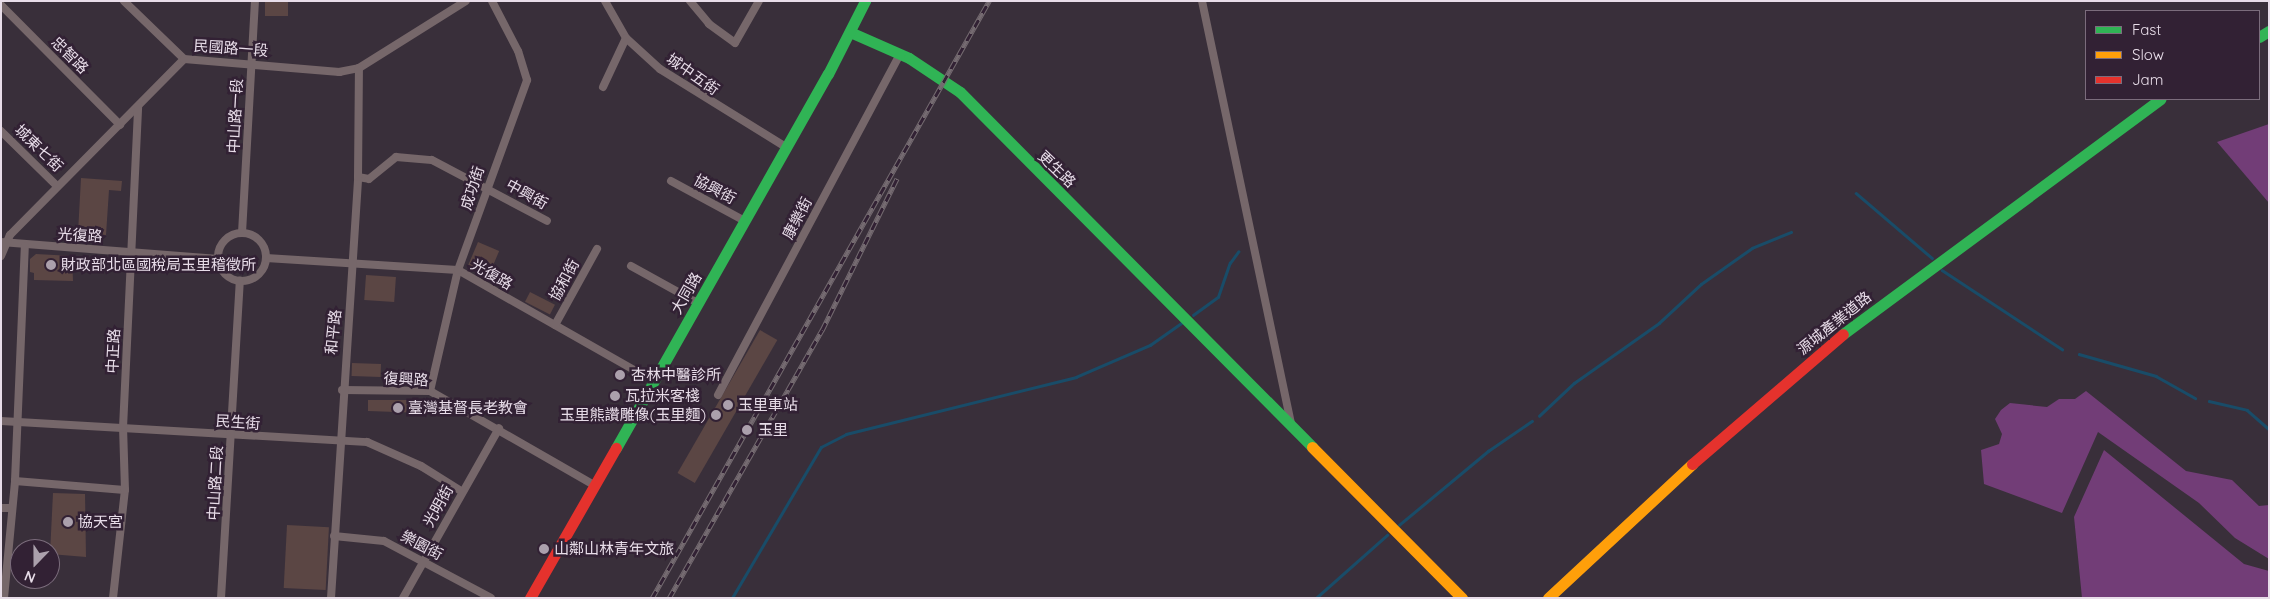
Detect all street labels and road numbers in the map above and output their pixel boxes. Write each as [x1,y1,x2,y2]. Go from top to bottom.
street label: 忠智路 [48,33,92,77]
street label: 民國路一段 [193,36,269,60]
street label: 城中五街 [663,49,723,99]
street label: 中山路一段 [224,78,246,154]
street label: 城東七街 [11,121,67,175]
street label: 更生路 [1035,147,1079,191]
street label: 成功街 [456,164,488,212]
street label: 協興街 [691,170,739,208]
street label: 中興街 [503,175,551,213]
street label: 康樂街 [778,194,816,242]
street label: 光復路 [57,225,103,245]
street label: 光復路 [468,255,516,293]
street label: 協和街 [545,256,583,304]
street label: 大同路 [667,269,705,317]
street label: 源城產業道路 [1793,288,1875,358]
street label: 和平路 [322,309,344,355]
street label: 中正路 [103,328,123,374]
street label: 復興路 [383,369,429,389]
street label: 民生街 [215,411,261,433]
street label: 中山路二段 [204,445,226,521]
street label: 光明街 [419,482,457,530]
street label: 樂園街 [398,526,446,564]

